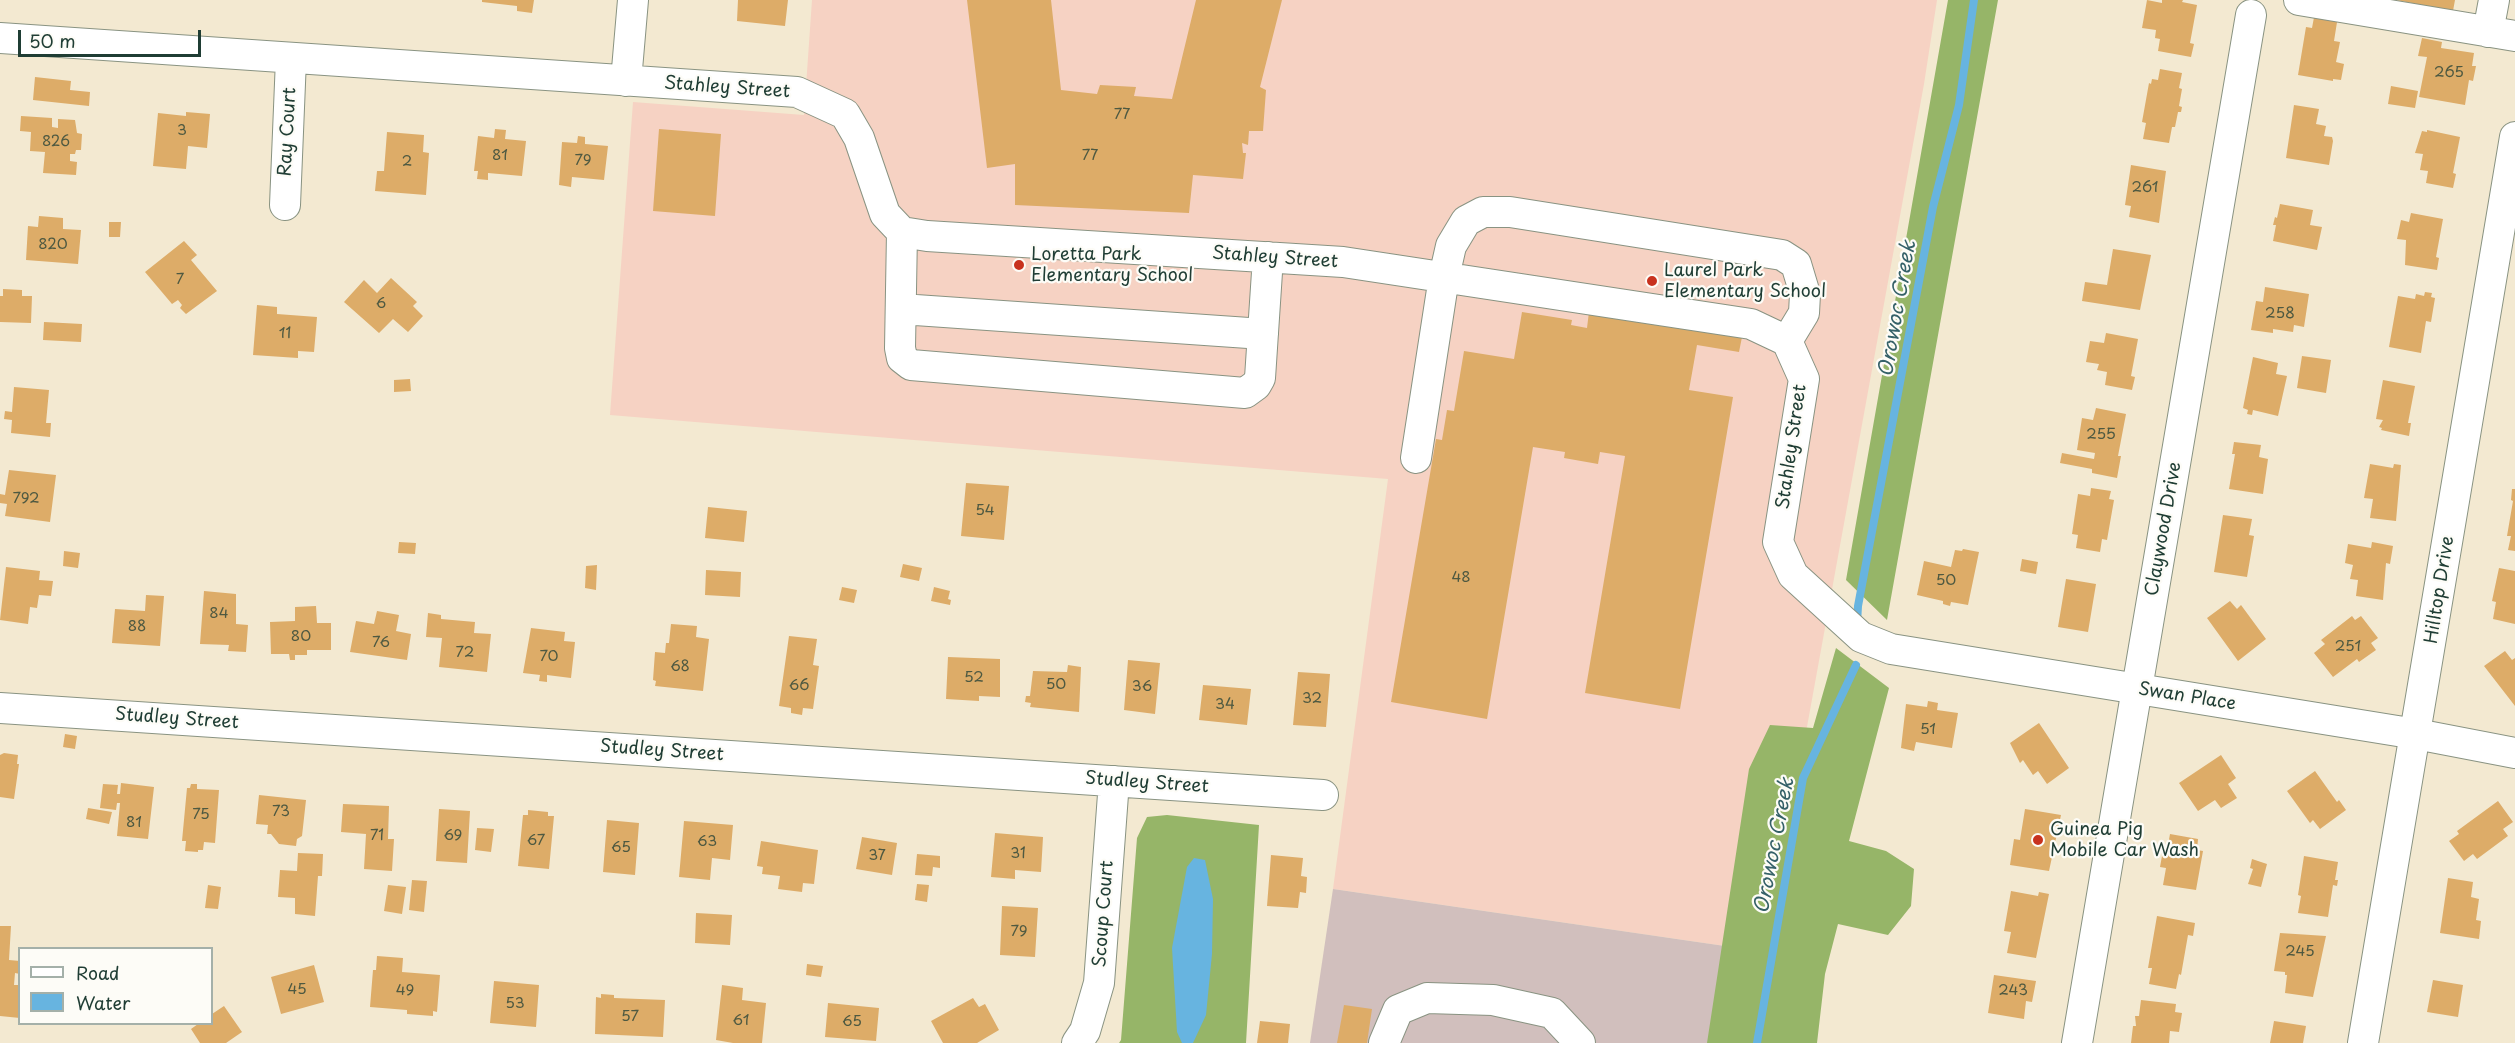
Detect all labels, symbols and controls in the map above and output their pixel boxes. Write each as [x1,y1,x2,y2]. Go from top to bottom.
scale bar [21,18,204,56]
text: 50 m [29,27,76,54]
house number: 265 [2434,64,2464,82]
street label: Stahley Street [663,73,791,103]
street label: Ray Court [275,87,301,177]
house number: 77 [1114,106,1130,124]
house number: 3 [177,122,187,140]
house number: 826 [42,133,70,151]
house number: 81 [492,147,508,165]
house number: 77 [1082,147,1098,165]
house number: 79 [574,152,592,170]
house number: 2 [402,153,412,171]
house number: 261 [2132,179,2158,197]
house number: 820 [38,236,68,254]
water label: Orowoc Creek [1874,239,1922,379]
street label: Stahley Street [1211,243,1339,273]
place label: Loretta Park Elementary School [1031,244,1193,286]
marker: Loretta Park Elementary School [1012,258,1026,272]
place label: Laurel Park Elementary School [1664,260,1826,302]
house number: 7 [176,271,184,289]
marker: Laurel Park Elementary School [1645,274,1659,288]
house number: 6 [376,295,386,313]
house number: 258 [2265,305,2295,323]
house number: 11 [279,325,291,343]
street label: Stahley Street [1773,383,1811,511]
house number: 255 [2086,426,2116,444]
street label: Claywood Drive [2142,460,2186,598]
house number: 792 [12,490,40,508]
house number: 54 [975,502,995,520]
street label: Hilltop Drive [2421,535,2459,645]
house number: 48 [1451,569,1471,587]
house number: 50 [1936,572,1956,590]
house number: 84 [209,605,229,623]
house number: 88 [128,618,146,636]
house number: 80 [291,628,311,646]
house number: 76 [372,634,390,652]
house number: 251 [2335,638,2361,656]
house number: 72 [456,644,474,662]
house number: 70 [539,648,559,666]
house number: 68 [670,658,690,676]
house number: 52 [964,669,984,687]
house number: 50 [1046,676,1066,694]
house number: 66 [789,677,809,695]
house number: 36 [1132,678,1152,696]
street label: Swan Place [2136,679,2238,715]
house number: 32 [1302,690,1322,708]
house number: 34 [1215,696,1235,714]
street label: Studley Street [114,704,240,734]
house number: 51 [1920,721,1936,739]
street label: Studley Street [599,736,725,766]
street label: Studley Street [1084,768,1210,798]
water label: Orowoc Creek [1750,776,1800,916]
house number: 73 [272,803,290,821]
house number: 75 [192,806,210,824]
house number: 81 [126,814,142,832]
place label: Guinea Pig Mobile Car Wash [2050,819,2199,862]
house number: 71 [370,827,384,845]
house number: 69 [444,827,462,845]
house number: 67 [527,832,545,850]
house number: 63 [697,833,717,851]
marker: Guinea Pig Mobile Car Wash [2031,833,2045,847]
house number: 65 [611,839,631,857]
house number: 31 [1010,845,1026,863]
house number: 37 [868,847,886,865]
street label: Scoup Court [1089,860,1119,968]
house number: 79 [1010,923,1028,941]
house number: 245 [2285,943,2315,961]
legend [18,947,213,1025]
text: Road [76,959,120,986]
house number: 45 [287,981,307,999]
house number: 49 [396,982,414,1000]
house number: 243 [1998,982,2028,1000]
text: Water [76,989,130,1016]
house number: 53 [505,995,525,1013]
house number: 57 [621,1008,639,1026]
house number: 61 [733,1012,749,1030]
house number: 65 [842,1013,862,1031]

